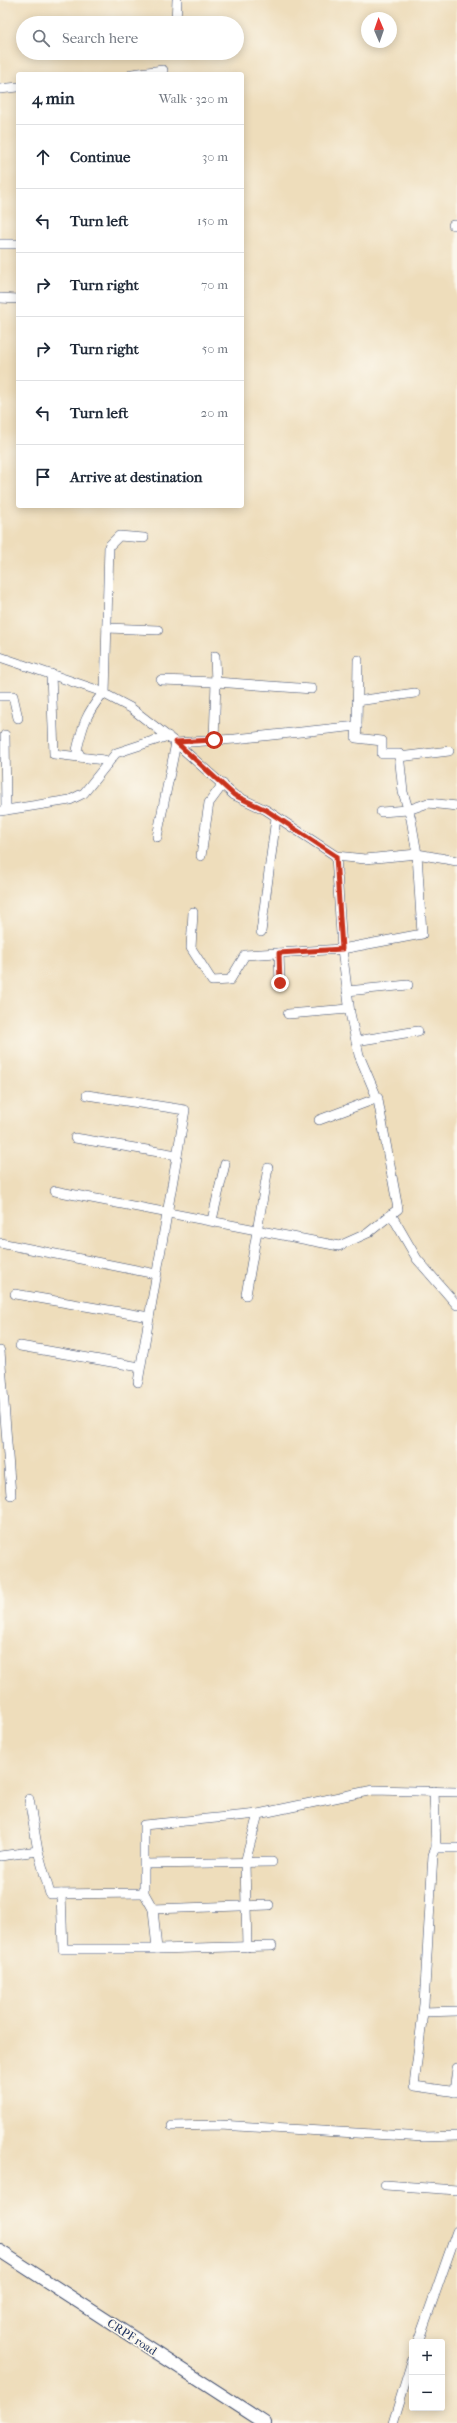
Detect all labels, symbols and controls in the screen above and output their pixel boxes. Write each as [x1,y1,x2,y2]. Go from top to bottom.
north arrow [361,12,397,48]
search box [16,16,244,60]
icon: search [30,27,52,49]
text: Search here [62,29,138,47]
text: 4 min [32,88,75,108]
text: Walk · 320 m [159,91,228,106]
icon: ahead [32,146,54,168]
text: Continue [70,148,130,166]
text: 30 m [202,149,228,164]
icon: left [32,210,54,232]
text: Turn left [70,212,128,230]
text: 150 m [197,213,228,228]
icon: right [32,274,54,296]
text: Turn right [70,276,139,294]
text: 70 m [201,277,228,292]
icon: right [32,338,54,360]
text: Turn right [70,340,139,358]
text: 50 m [202,341,228,356]
icon: left [32,402,54,424]
text: Turn left [70,404,128,422]
text: 20 m [201,405,228,420]
icon: arrive [32,466,54,488]
text: Arrive at destination [70,468,202,486]
route start [205,731,223,749]
route end [271,974,289,992]
street label: CRPF road [105,2316,160,2358]
map controls [409,2339,445,2411]
button: + [409,2339,445,2375]
button: − [409,2375,445,2411]

